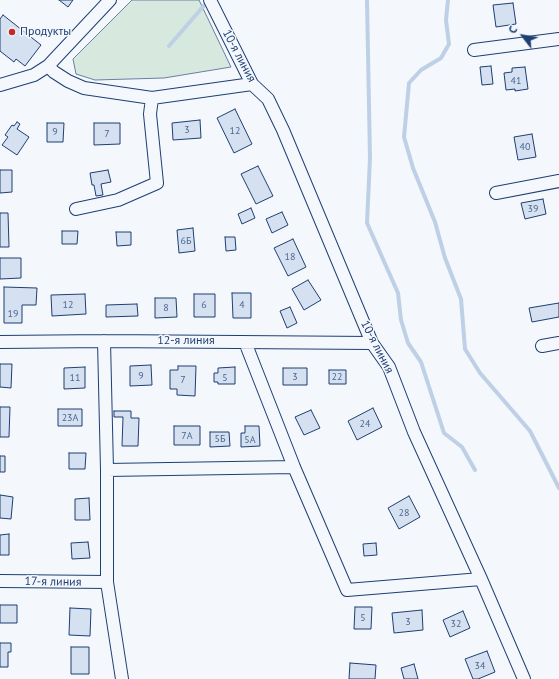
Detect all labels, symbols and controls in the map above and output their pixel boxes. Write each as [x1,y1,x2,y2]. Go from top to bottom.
north arrow [503,16,543,56]
text: С [505,24,520,36]
place label: Продукты [20,25,71,39]
marker: Продукты [7,27,17,37]
street label: 10-я линия [219,27,259,85]
house number: 41 [511,75,521,87]
house number: 3 [184,124,190,136]
house number: 12 [230,125,240,137]
house number: 9 [52,126,58,138]
house number: 7 [104,128,110,140]
house number: 40 [520,141,530,153]
house number: 39 [528,203,538,215]
house number: 6Б [181,235,191,247]
house number: 18 [285,251,295,263]
house number: 12 [63,299,73,311]
house number: 6 [201,299,207,311]
house number: 4 [239,299,245,311]
house number: 8 [163,302,169,314]
house number: 19 [8,308,18,320]
street label: 10-я линия [358,318,396,376]
street label: 12-я линия [157,334,215,348]
house number: 9 [138,370,144,382]
house number: 3 [292,371,298,383]
house number: 22 [332,371,342,383]
house number: 11 [70,372,80,384]
house number: 5 [222,372,228,384]
house number: 7 [180,374,186,386]
house number: 23А [62,412,78,424]
house number: 24 [360,418,370,430]
house number: 7А [181,430,193,442]
house number: 5Б [215,433,225,445]
house number: 5А [244,434,256,446]
house number: 28 [399,507,409,519]
street label: 17-я линия [24,574,82,590]
house number: 5 [360,612,366,624]
house number: 3 [405,616,411,628]
house number: 32 [451,618,461,630]
house number: 34 [475,660,485,672]

